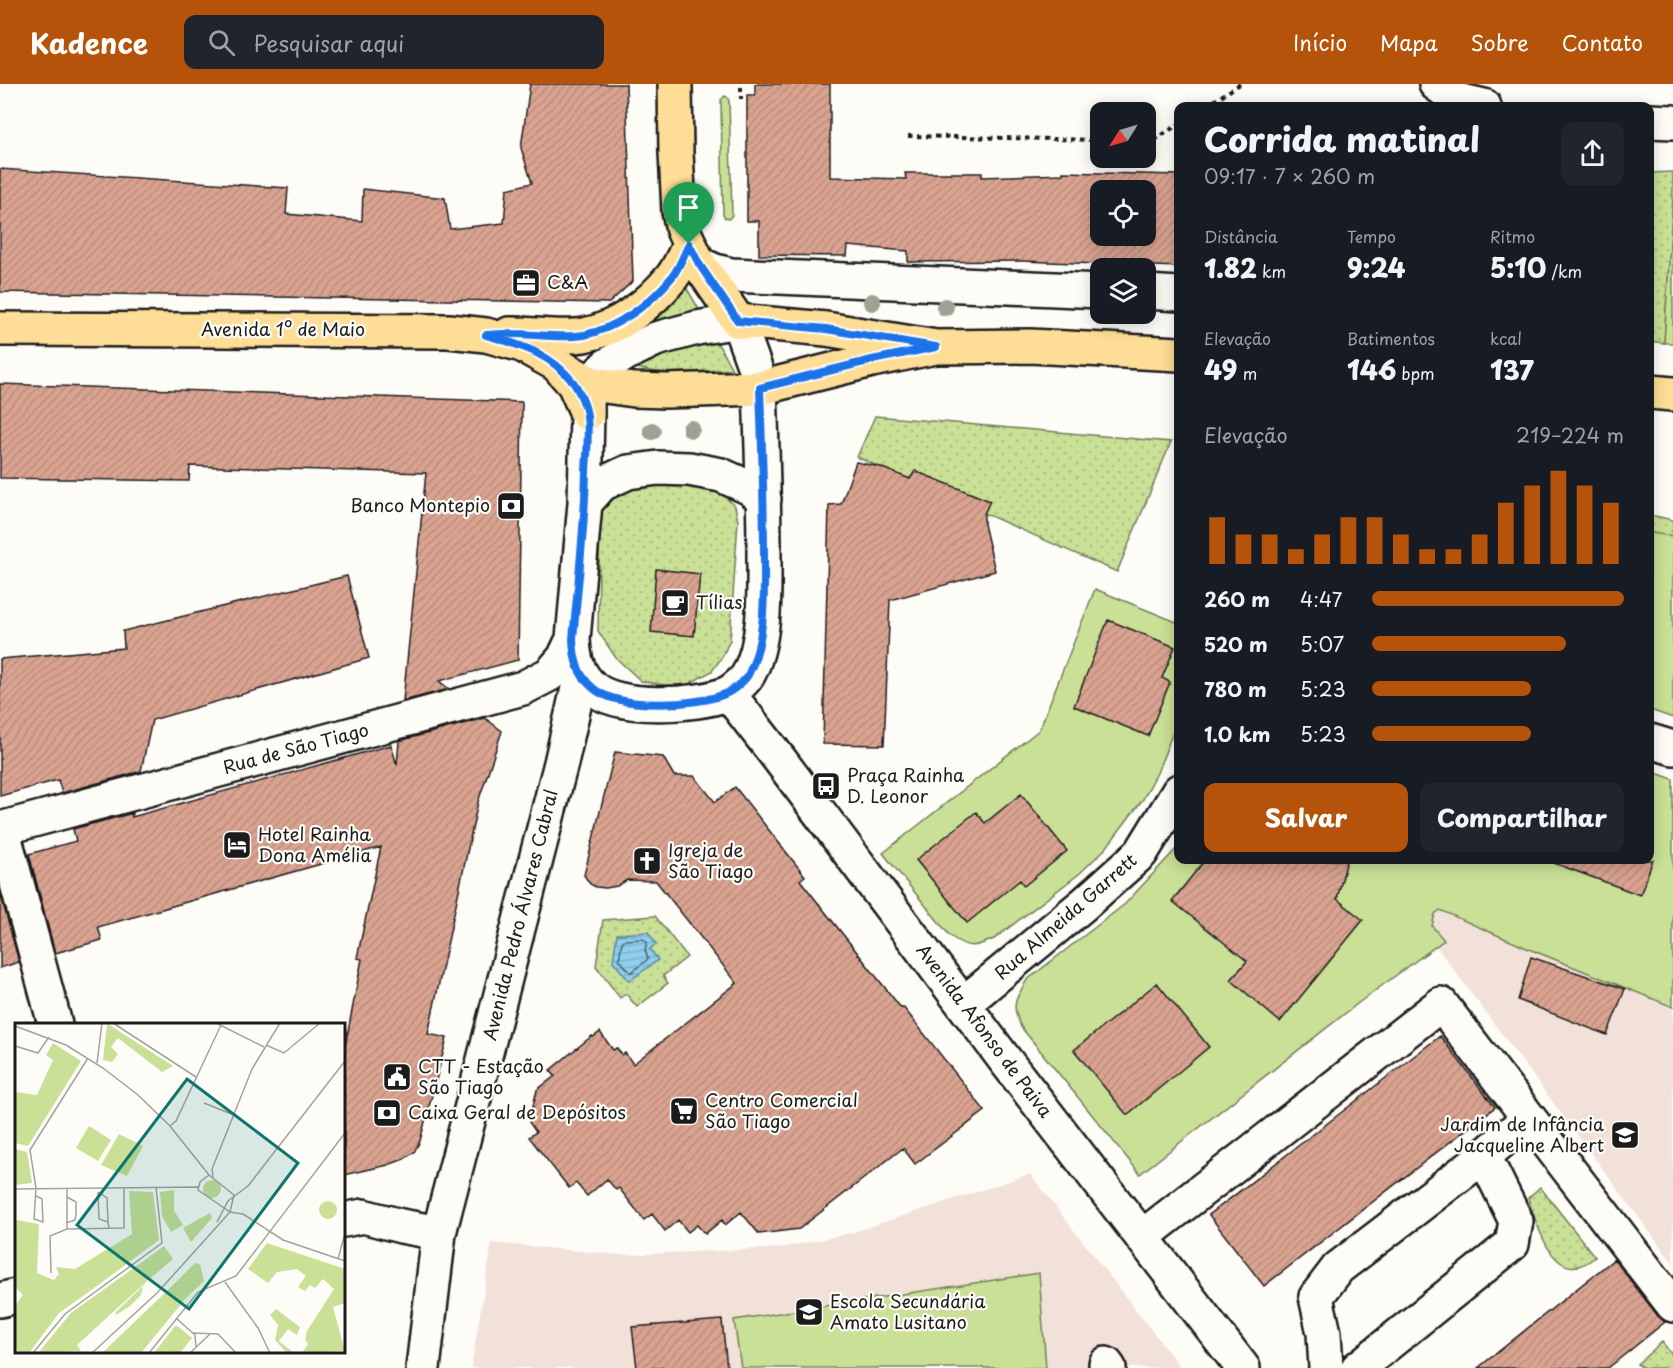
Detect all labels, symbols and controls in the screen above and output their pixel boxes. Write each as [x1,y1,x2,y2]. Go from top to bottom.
search box [184,15,604,69]
text: Kadence [30,21,148,64]
icon: search [205,26,238,59]
text: Pesquisar aqui [253,26,404,59]
text: Início [1293,26,1347,58]
text: Mapa [1380,26,1438,58]
text: Sobre [1471,26,1529,58]
text: Contato [1562,26,1643,58]
north arrow [1090,102,1156,168]
map controls [1090,102,1156,324]
text: Corrida matinal [1204,113,1479,163]
button: share [1561,122,1624,185]
text: 09:17 · 7 × 260 m [1204,161,1375,191]
button: locate [1090,180,1156,246]
pin [663,182,714,244]
icon: arrive [672,191,705,224]
text: Distância [1204,224,1278,248]
text: Tempo [1347,224,1396,248]
text: Ritmo [1490,224,1535,248]
text: 1.82 [1204,248,1257,287]
text: 9:24 [1347,248,1405,287]
text: 5:10 [1490,248,1546,287]
button: layers [1090,258,1156,324]
text: km [1257,259,1286,283]
text: /km [1546,259,1582,283]
office icon: C&A [510,267,542,299]
place label: C&A [547,268,588,295]
street label: Avenida 1º de Maio [201,315,365,342]
text: Elevação [1204,326,1271,350]
text: Batimentos [1347,326,1435,350]
text: kcal [1490,326,1522,350]
text: 49 [1204,350,1237,389]
text: 146 [1347,350,1396,389]
text: 137 [1490,350,1534,389]
text: m [1237,361,1257,385]
text: bpm [1396,361,1435,385]
text: Elevação [1204,420,1288,450]
text: 219–224 m [1516,420,1624,450]
bank icon: Banco Montepio [495,490,527,522]
place label: Banco Montepio [350,491,490,518]
text: 260 m [1204,584,1270,614]
text: 4:47 [1300,584,1342,614]
cafe icon: Tílias [659,587,691,619]
place label: Tílias [696,588,742,615]
text: 520 m [1204,629,1268,659]
text: 5:07 [1300,629,1344,659]
text: 780 m [1204,674,1267,704]
text: 5:23 [1300,674,1346,704]
street label: Rua de São Tiago [220,715,371,780]
text: 1.0 km [1204,719,1271,749]
text: 5:23 [1300,719,1346,749]
place label: Praça Rainha D. Leonor [847,761,965,809]
bus stop icon: Praça Rainha D. Leonor [810,770,842,802]
button: Salvar [1204,783,1408,852]
button: Compartilhar [1420,783,1624,852]
street label: Avenida Pedro Álvares Cabral [475,786,564,1043]
place label: Hotel Rainha Dona Amélia [258,820,371,868]
hotel icon: Hotel Rainha Dona Amélia [221,829,253,861]
place label: Igreja de São Tiago [668,836,753,884]
church icon: Igreja de São Tiago [631,845,663,877]
street label: Rua Almeida Garrett [988,846,1142,985]
street label: Avenida Afonso de Paiva [911,938,1060,1123]
inset map [15,1023,345,1353]
place label: CTT - Estação São Tiago [418,1052,544,1100]
public building icon: CTT - Estação São Tiago [381,1061,413,1093]
place label: Centro Comercial São Tiago [705,1086,858,1134]
supermarket icon: Centro Comercial São Tiago [668,1095,700,1127]
bank icon: Caixa Geral de Depósitos [371,1097,403,1129]
place label: Caixa Geral de Depósitos [408,1098,626,1125]
place label: Jardim de Infância Jacqueline Albert [1440,1110,1604,1158]
school or university icon: Jardim de Infância Jacqueline Albert [1609,1119,1641,1151]
place label: Escola Secundária Amato Lusitano [830,1287,986,1335]
school or university icon: Escola Secundária Amato Lusitano [793,1296,825,1328]

